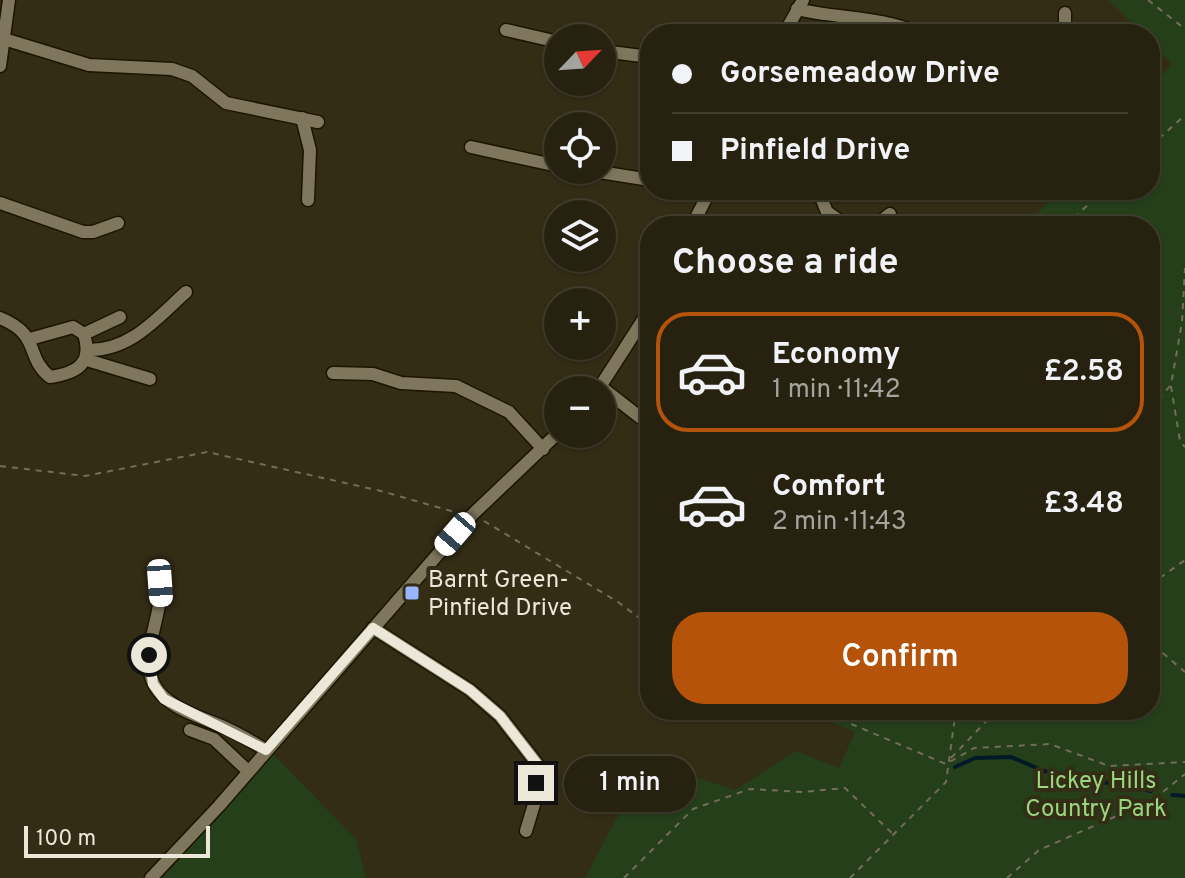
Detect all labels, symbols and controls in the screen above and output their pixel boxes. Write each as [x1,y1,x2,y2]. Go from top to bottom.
north arrow [544,24,616,96]
map controls [544,24,616,448]
text: Gorsemeadow Drive [720,56,1000,93]
button: locate [544,112,616,184]
text: Pinfield Drive [720,133,910,170]
button: layers [544,200,616,272]
text: Choose a ride [672,241,898,287]
button: + [544,288,616,360]
icon: car [676,336,748,408]
text: Economy [772,337,900,374]
text: £2.58 [1043,354,1124,391]
text: 1 min · 11:42 [772,374,901,407]
button: − [544,376,616,448]
icon: car [676,468,748,540]
text: Comfort [772,469,885,506]
text: £3.48 [1044,486,1124,523]
text: 2 min · 11:43 [772,506,907,539]
car [430,508,480,560]
car [146,558,174,608]
place label: Barnt Green- Pinfield Drive [428,566,572,624]
marker: Barnt Green- Pinfield Drive [403,584,421,602]
button: Confirm [672,612,1128,704]
route start [131,637,167,673]
callout: 1 min [564,755,696,811]
route end [518,765,554,801]
text: 1 min [599,767,661,800]
park label: Lickey Hills Country Park [1025,767,1167,825]
scale bar [24,822,210,858]
text: 100 m [36,826,96,853]

